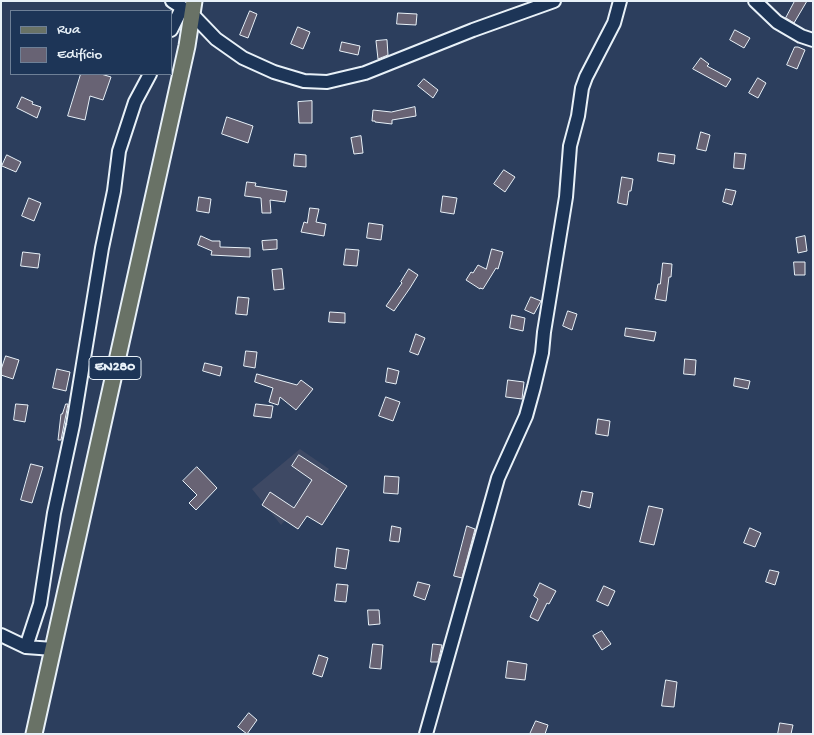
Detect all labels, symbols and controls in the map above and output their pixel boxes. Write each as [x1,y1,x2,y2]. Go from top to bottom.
legend [10,10,172,75]
text: Rua [57,21,80,39]
text: Edifício [57,46,102,64]
road number: EN280 [89,356,141,379]

